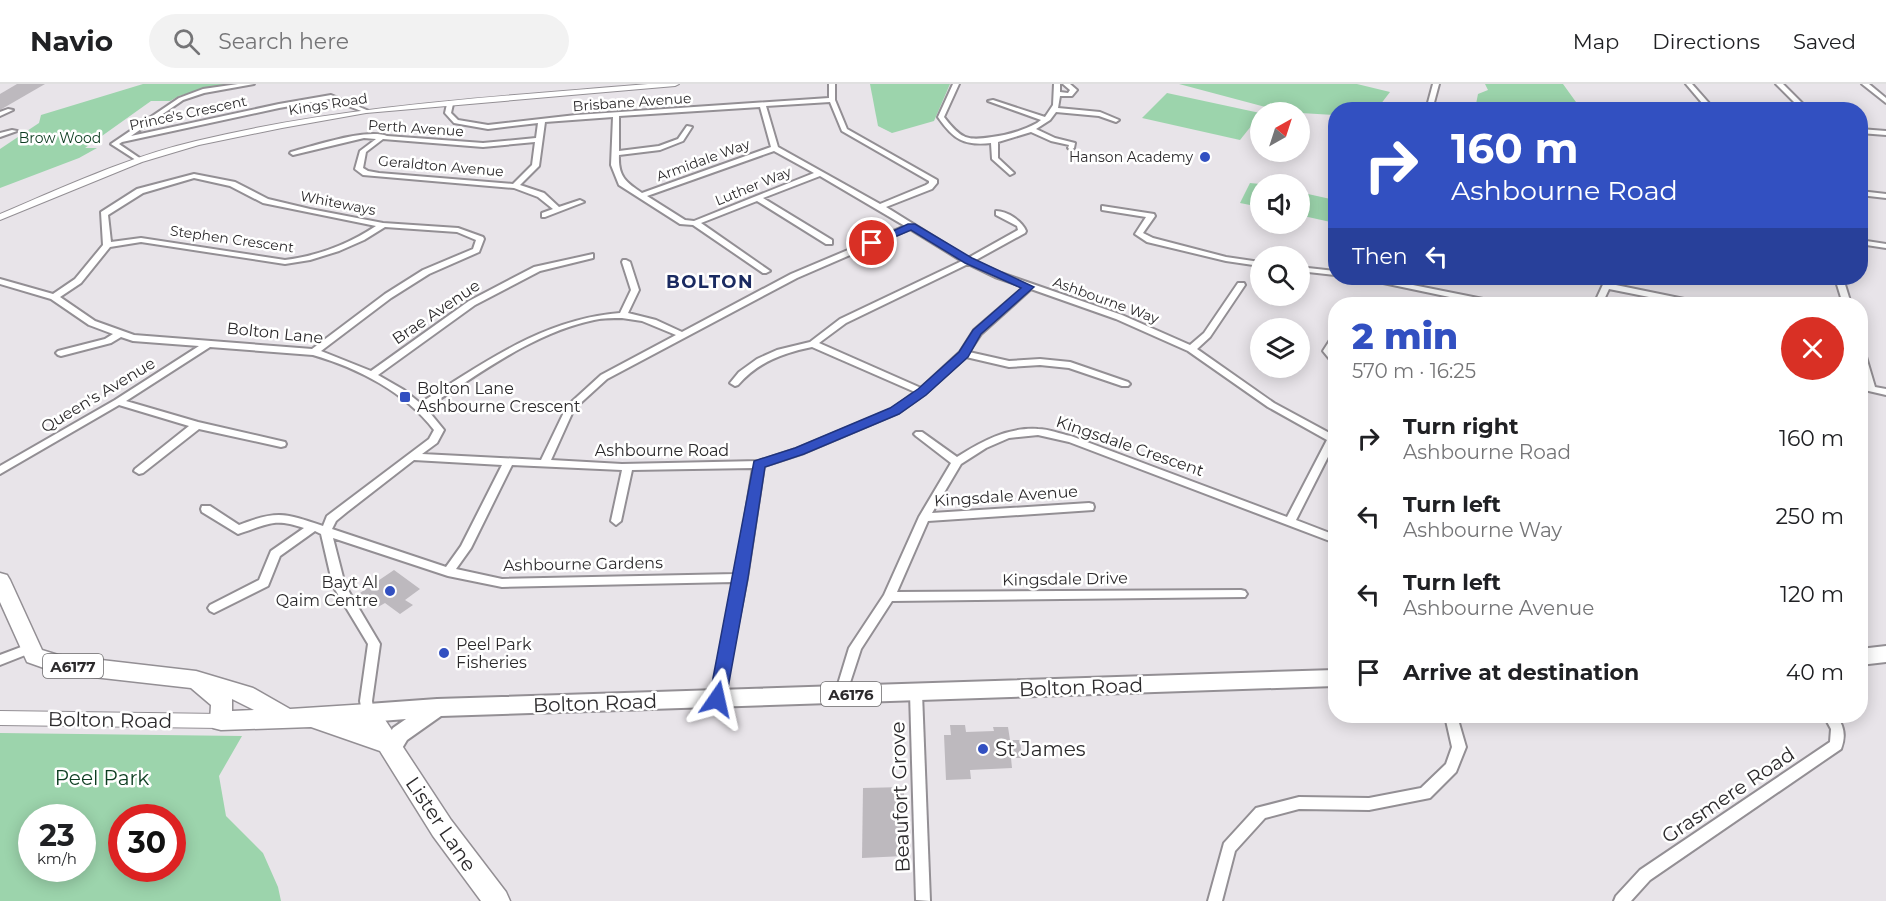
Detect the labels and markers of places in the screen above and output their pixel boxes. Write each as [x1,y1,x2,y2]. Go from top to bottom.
place label: Hanson Academy [1069,148,1193,166]
marker: Hanson Academy [1198,150,1212,164]
pin [846,217,897,268]
place label: Bolton Lane Ashbourne Crescent [417,379,581,416]
marker: Bolton Lane Ashbourne Crescent [398,390,412,404]
place label: Bayt Al Qaim Centre [276,573,378,610]
marker: Bayt Al Qaim Centre [383,584,397,598]
place label: Peel Park Fisheries [456,635,532,672]
marker: Peel Park Fisheries [437,646,451,660]
place label: St James [995,737,1086,761]
marker: St James [976,742,990,756]

